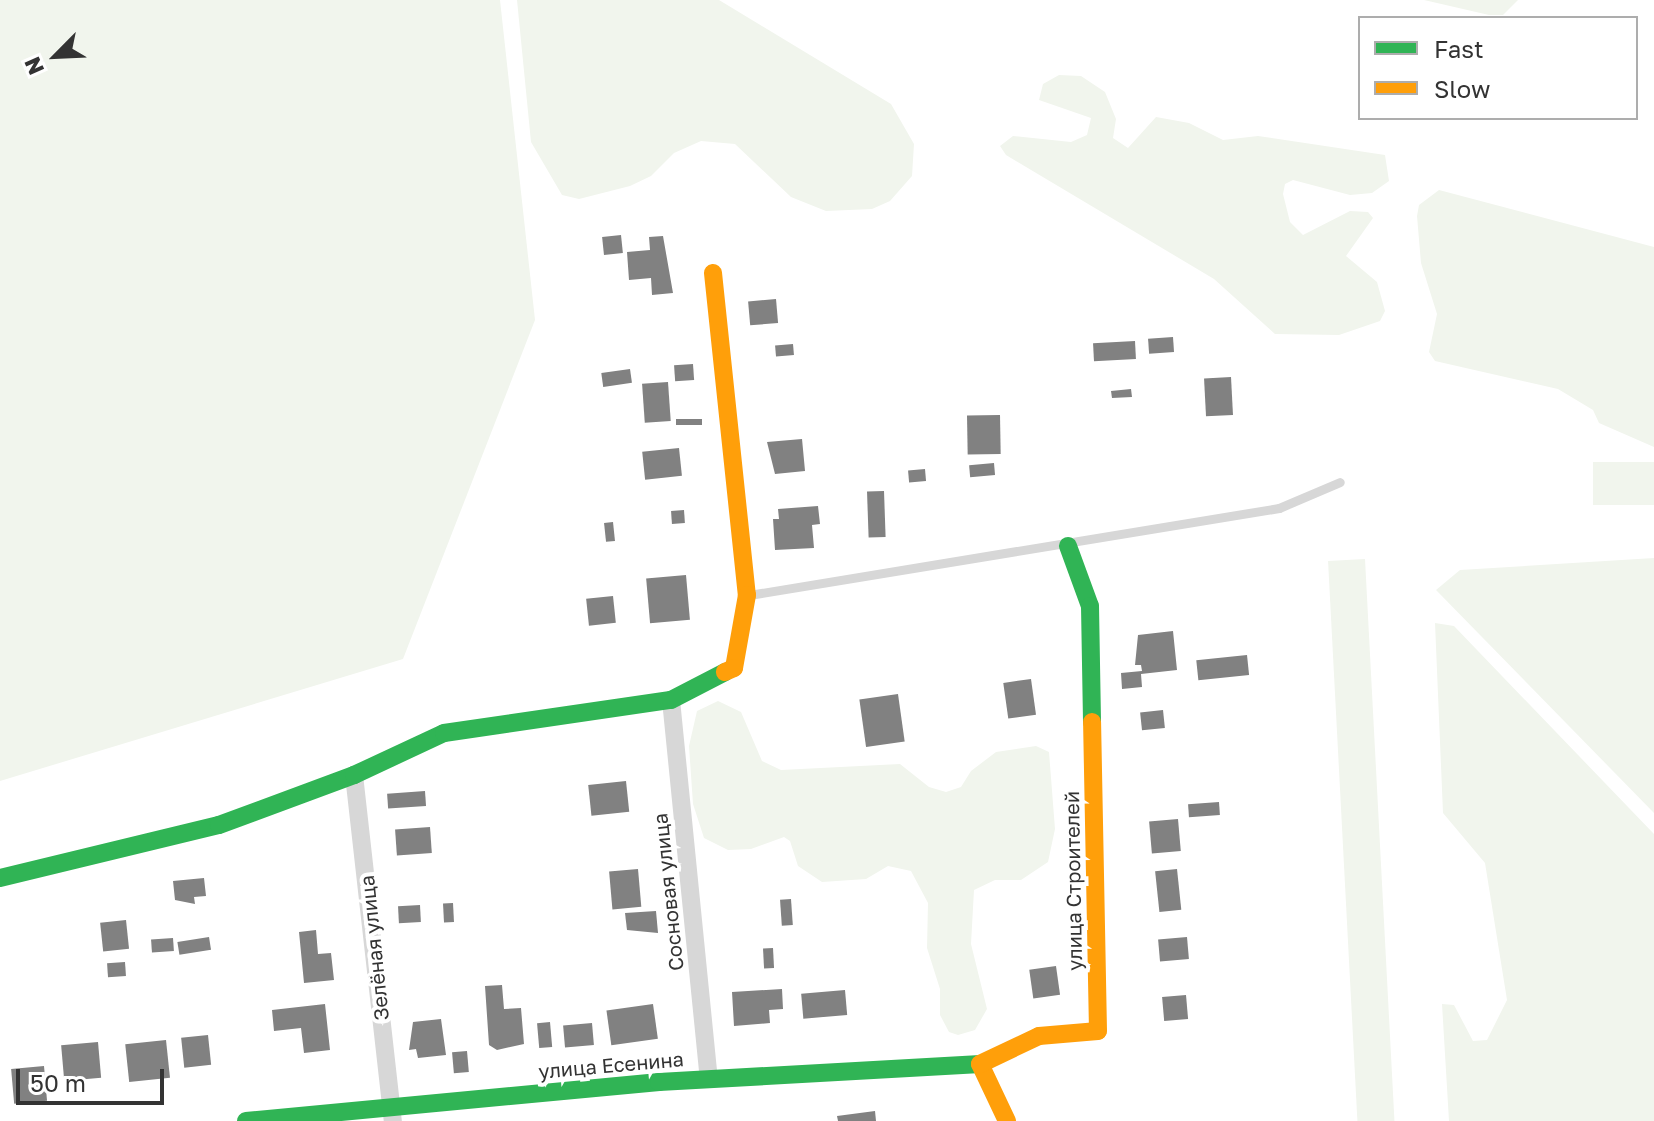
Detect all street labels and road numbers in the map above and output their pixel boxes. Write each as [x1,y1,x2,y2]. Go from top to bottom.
street label: улица Строителей [1059,791,1087,971]
street label: Сосновая улица [648,812,688,972]
street label: Зелёная улица [354,874,394,1022]
street label: улица Есенина [537,1047,685,1083]

